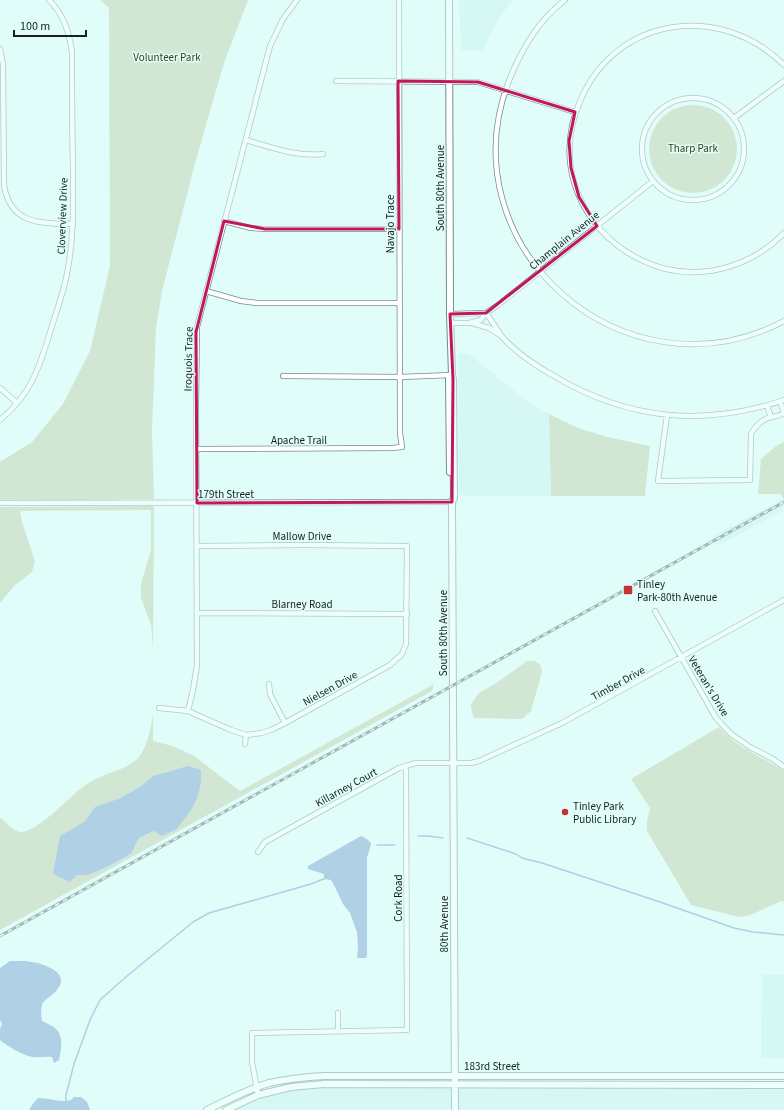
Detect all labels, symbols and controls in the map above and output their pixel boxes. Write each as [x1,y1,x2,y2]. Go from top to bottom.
scale bar [14,12,86,38]
text: 100 m [20,18,50,35]
park label: Volunteer Park [133,50,201,65]
park label: Tharp Park [668,141,719,156]
street label: South 80th Avenue [433,144,448,231]
street label: Cloverview Drive [54,177,71,255]
street label: Navajo Trace [383,194,398,253]
street label: Champlain Avenue [526,207,603,273]
street label: Iroquois Trace [180,326,197,392]
street label: Apache Trail [271,433,327,448]
street label: 179th Street [198,487,254,502]
street label: Mallow Drive [272,529,332,544]
place label: Tinley Park-80th Avenue [637,577,718,605]
marker: Tinley Park-80th Avenue [622,584,634,596]
street label: South 80th Avenue [436,589,451,676]
street label: Blarney Road [271,597,333,612]
street label: Veteran's Drive [685,653,733,720]
street label: Timber Drive [589,662,648,704]
street label: Nielsen Drive [300,667,361,710]
street label: Killarney Court [313,764,380,811]
place label: Tinley Park Public Library [573,799,637,827]
marker: Tinley Park Public Library [560,807,570,817]
street label: Cork Road [391,874,406,922]
street label: 80th Avenue [437,895,452,952]
street label: 183rd Street [464,1059,520,1074]

